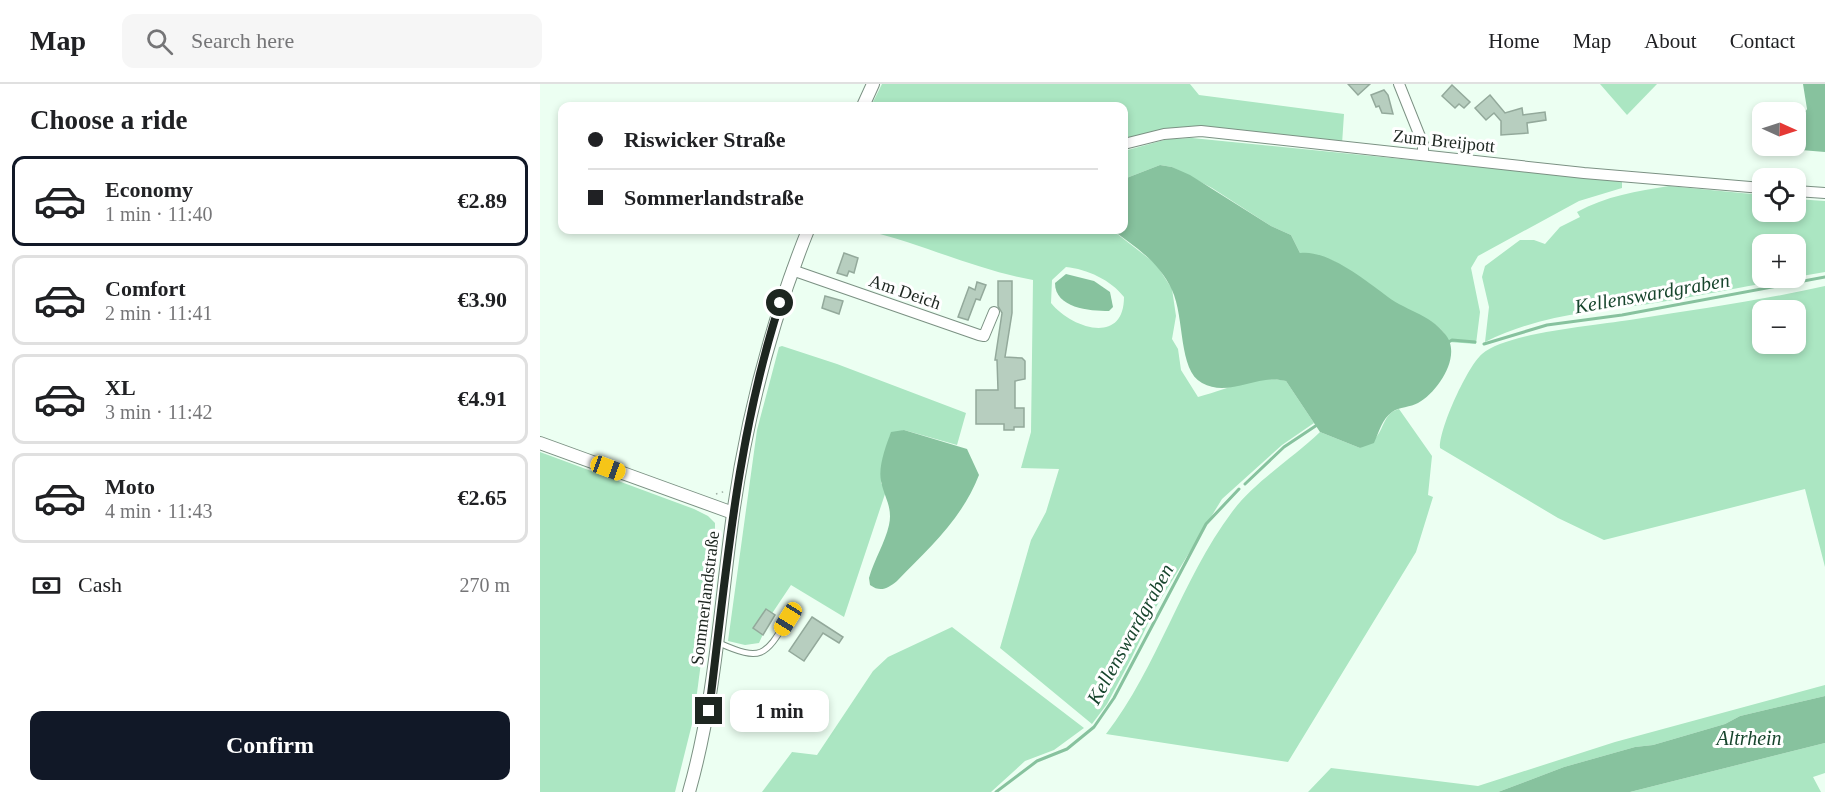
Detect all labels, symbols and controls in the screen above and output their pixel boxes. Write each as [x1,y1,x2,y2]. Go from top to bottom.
search box [122,14,542,68]
text: Map [30,25,86,56]
icon: search [143,25,176,58]
text: Search here [191,28,294,53]
text: Home [1488,29,1540,53]
text: Map [1573,29,1611,53]
text: About [1644,29,1697,53]
text: Contact [1730,29,1795,53]
north arrow [1752,102,1806,156]
map controls [1752,102,1806,354]
text: Choose a ride [30,105,188,135]
street label: Zum Breijpott [1392,126,1496,156]
text: Riswicker Straße [624,127,786,152]
button: locate [1752,168,1806,222]
icon: car [33,174,87,228]
text: Economy [105,177,193,202]
text: Sommerlandstraße [624,185,804,210]
text: €2.89 [458,188,507,213]
text: 1 min · 11:40 [105,203,213,225]
button: + [1752,234,1806,288]
water label: Kellenswardgraben [1572,269,1731,319]
street label: Am Deich [867,270,943,314]
icon: car [33,273,87,327]
text: Comfort [105,276,186,301]
text: €3.90 [458,287,507,312]
route start [766,289,793,316]
button: − [1752,300,1806,354]
text: 2 min · 11:41 [105,302,213,324]
icon: car [33,372,87,426]
text: XL [105,375,136,400]
text: €4.91 [458,386,507,411]
text: 3 min · 11:42 [105,401,213,423]
car [588,453,628,483]
icon: car [33,471,87,525]
text: Moto [105,474,155,499]
text: €2.65 [458,485,507,510]
text: 4 min · 11:43 [105,500,213,522]
street label: Sommerlandstraße [687,530,723,666]
water label: Kellenswardgraben [1082,560,1179,709]
icon: cash [30,569,63,602]
text: Cash [78,572,122,597]
text: 270 m [459,574,510,596]
car [771,599,805,639]
callout: 1 min [730,690,829,732]
route end [695,697,722,724]
text: 1 min [755,700,804,722]
button: Confirm [30,711,510,780]
water label: Altrhein [1714,727,1782,749]

